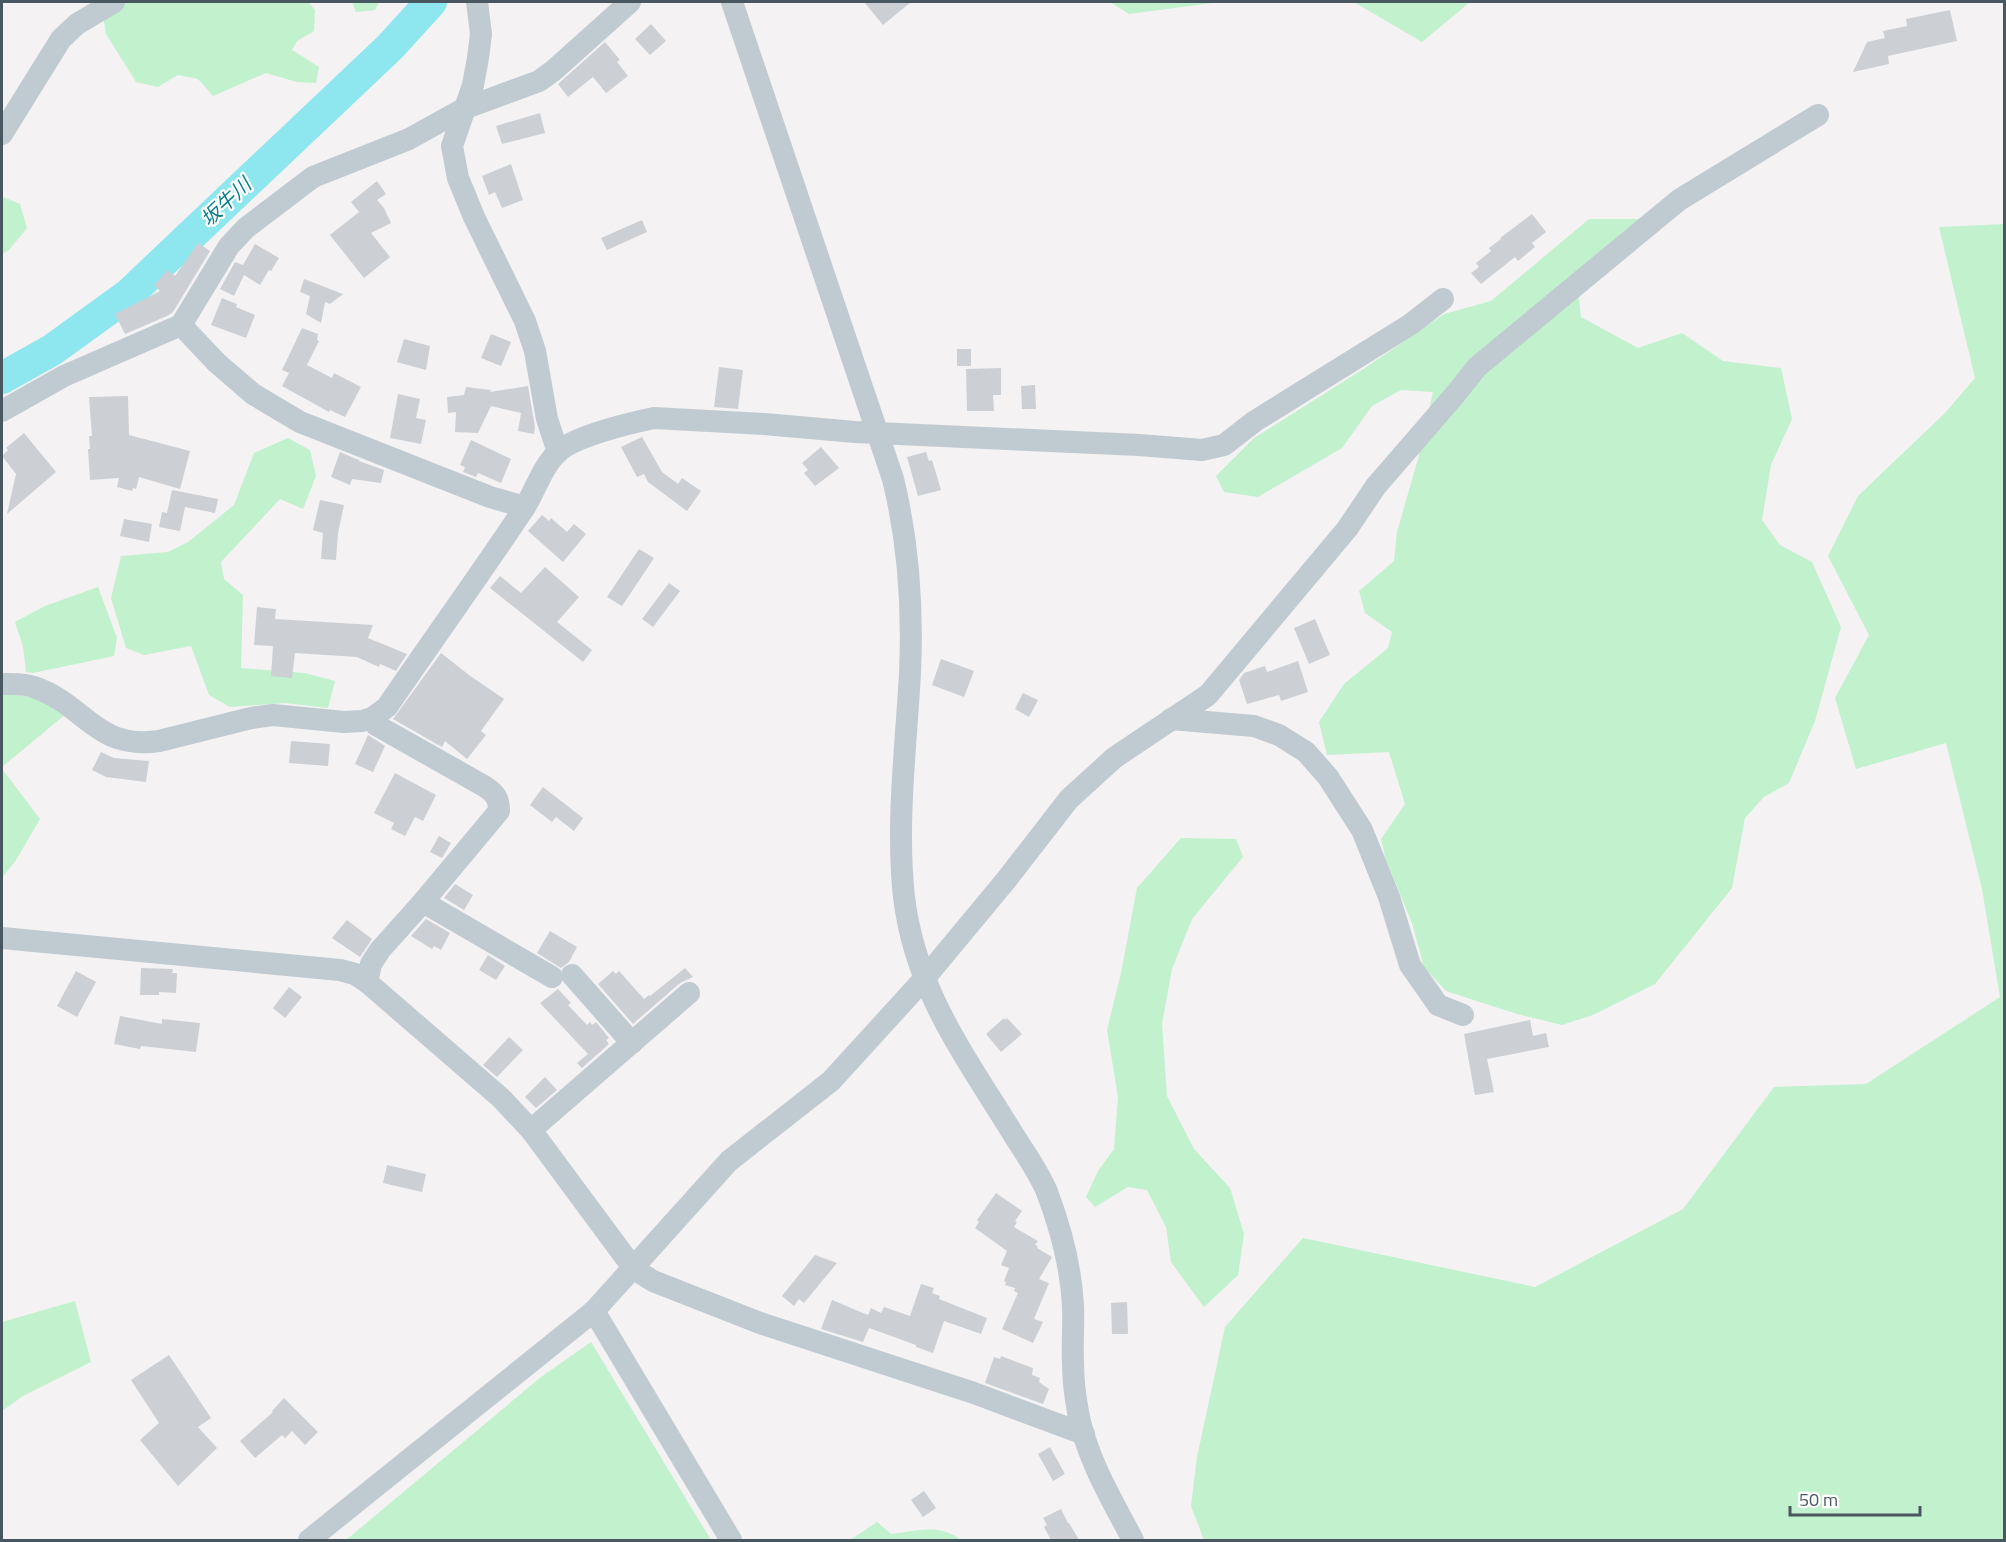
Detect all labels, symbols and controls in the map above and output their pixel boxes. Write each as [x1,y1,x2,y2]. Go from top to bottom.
water label: 坂牛川 [193,168,260,233]
scale bar [1790,1479,1920,1517]
text: 50 m [1799,1486,1838,1513]

